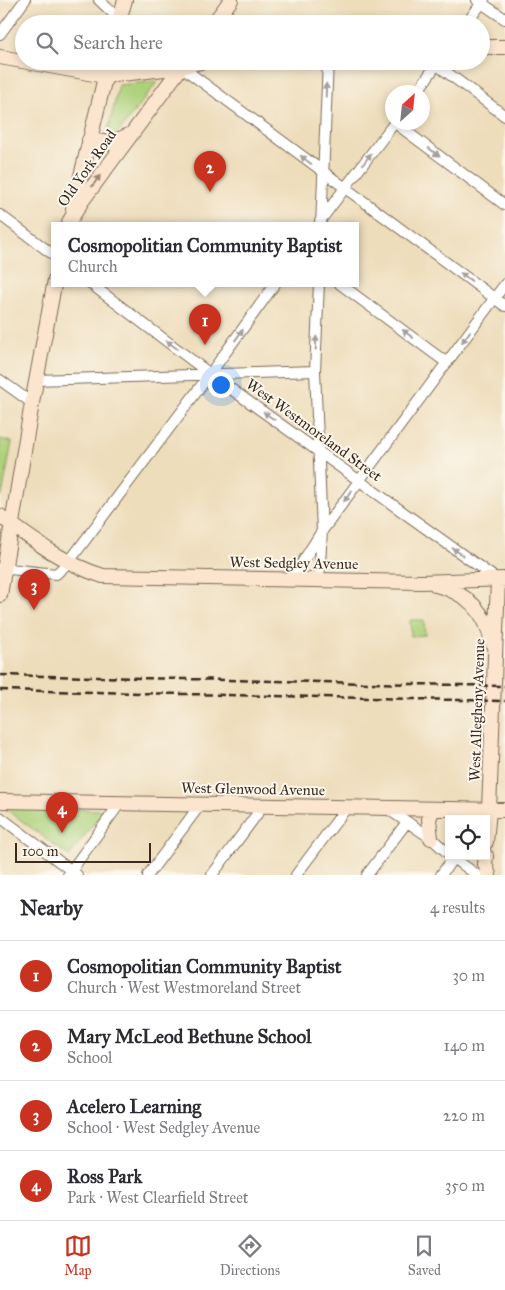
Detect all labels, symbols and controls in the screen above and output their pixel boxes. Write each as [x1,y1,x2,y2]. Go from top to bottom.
search box [15,15,490,70]
icon: search [33,29,61,57]
text: Search here [73,31,163,54]
one-way arrow [323,82,331,98]
north arrow [385,85,430,130]
street label: Old York Road [54,126,120,210]
one-way arrow [427,147,441,157]
pin: 2 [194,151,226,192]
one-way arrow [362,152,372,166]
one-way arrow [300,155,313,165]
one-way arrow [91,175,102,188]
popup [51,222,359,287]
text: Cosmopolitian Community Baptist [68,234,342,257]
text: Church [68,257,118,276]
one-way arrow [460,271,473,282]
pin: 1 [189,304,221,345]
one-way arrow [234,328,244,342]
one-way arrow [402,328,415,339]
one-way arrow [461,330,471,344]
one-way arrow [313,334,321,350]
one-way arrow [165,340,179,350]
your location [208,372,234,398]
street label: West Westmoreland Street [243,375,386,486]
one-way arrow [262,411,276,421]
one-way arrow [343,489,353,503]
one-way arrow [452,546,465,557]
street label: West Sedgley Avenue [229,553,359,573]
pin: 3 [18,569,50,610]
street label: West Allegheny Avenue [466,638,488,782]
street label: West Glenwood Avenue [181,779,325,799]
pin: 4 [46,792,78,833]
map controls [445,815,490,860]
button: locate [445,815,490,860]
scale bar [15,840,151,863]
text: 100 m [22,843,59,860]
text: Nearby [20,895,83,921]
text: 4 results [430,898,485,917]
text: Cosmopolitian Community Baptist [67,955,341,978]
text: 1 [33,966,39,985]
text: 30 m [452,966,485,985]
text: Church · West Westmoreland Street [67,978,301,997]
text: Mary McLeod Bethune School [67,1025,311,1048]
text: 2 [32,1036,40,1055]
text: 140 m [444,1036,485,1055]
text: School [67,1048,112,1067]
text: Acelero Learning [67,1095,201,1118]
text: 3 [33,1106,39,1125]
text: 220 m [443,1106,485,1125]
text: School · West Sedgley Avenue [67,1118,260,1137]
text: Ross Park [67,1165,142,1188]
text: 4 [32,1176,40,1195]
text: 350 m [445,1176,485,1195]
text: Park · West Clearfield Street [67,1188,249,1207]
tab: Map [64,1232,92,1279]
tab: Directions [220,1232,280,1279]
tab: Saved [408,1232,441,1279]

